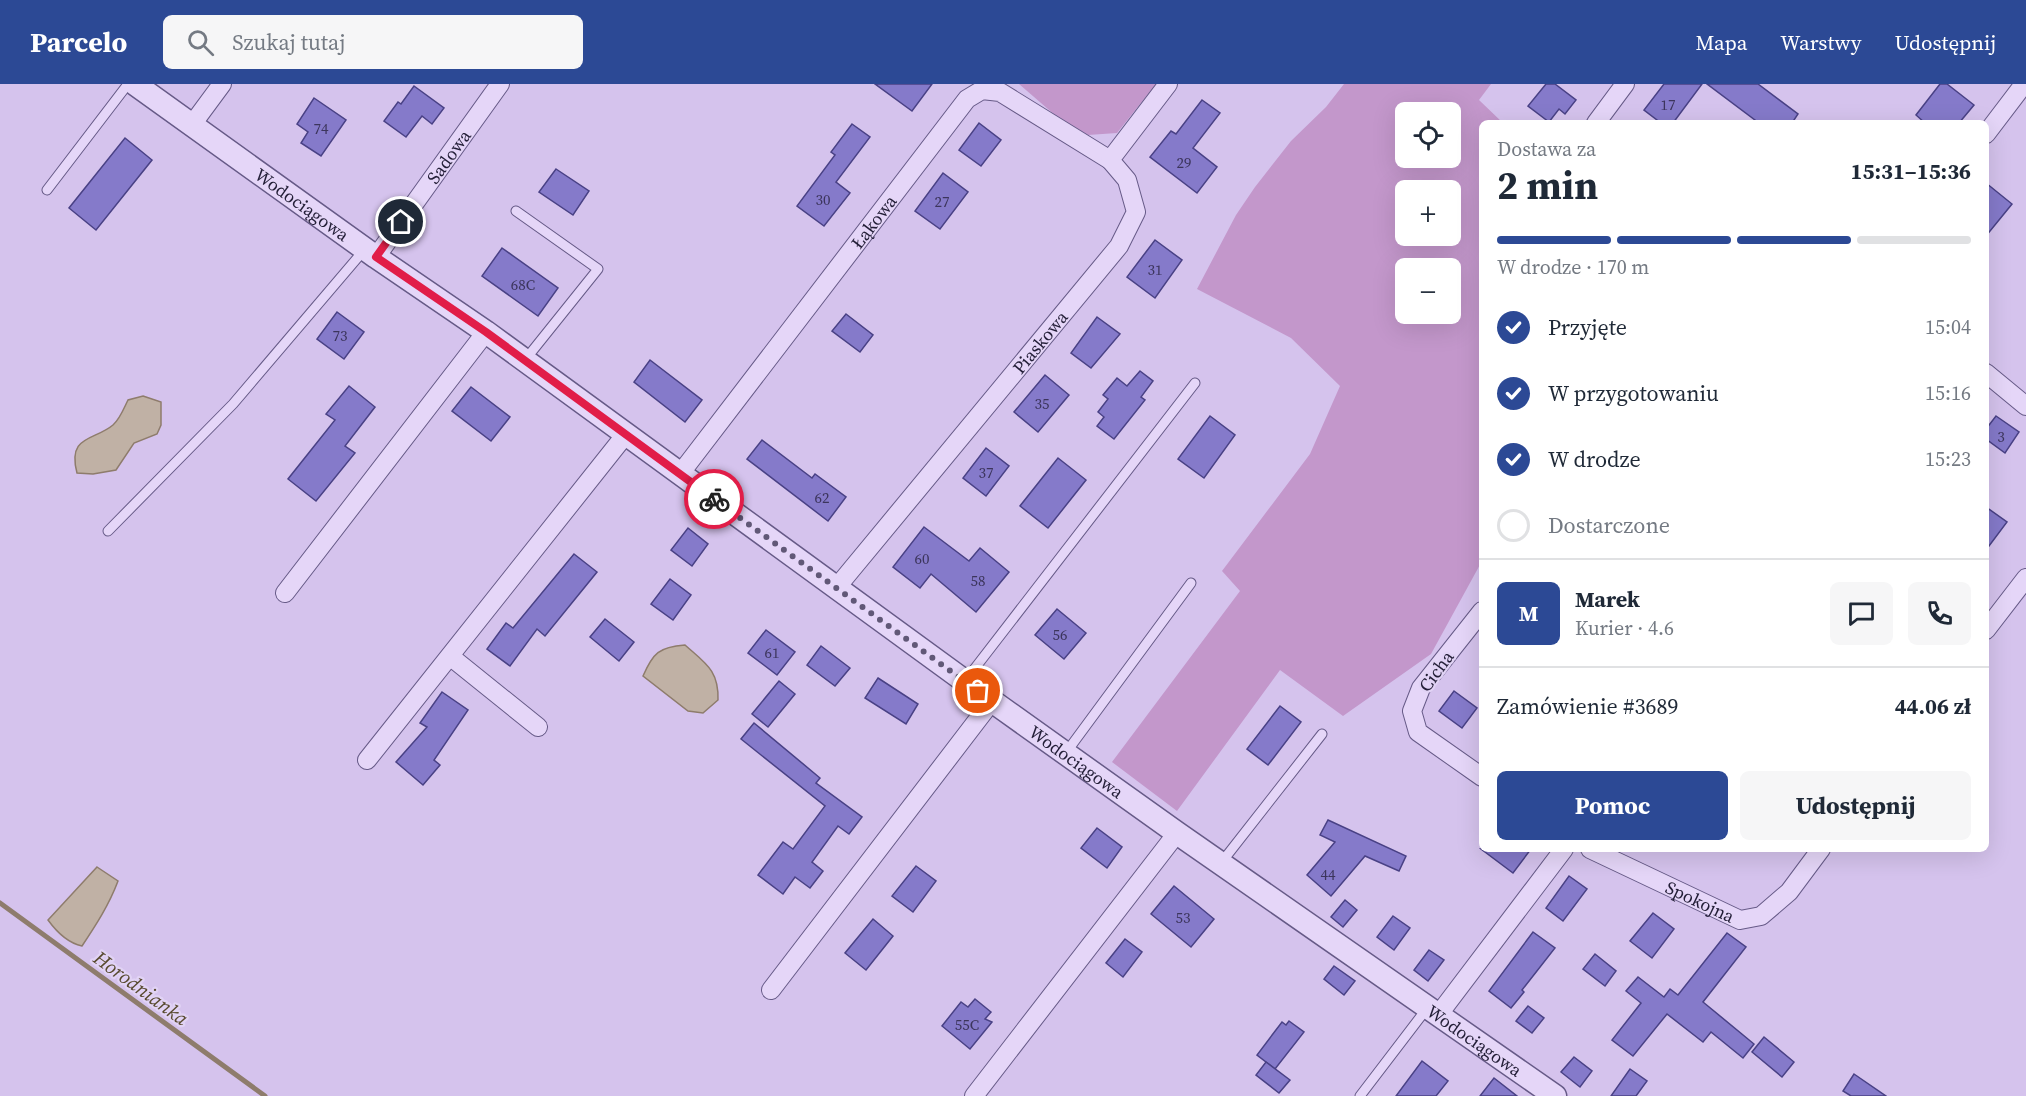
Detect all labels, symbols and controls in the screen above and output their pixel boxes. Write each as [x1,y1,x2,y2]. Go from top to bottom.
search box [163,15,583,69]
text: Parcelo [30,23,127,61]
icon: search [184,26,217,59]
text: Szukaj tutaj [232,27,345,57]
text: Mapa [1696,28,1747,57]
text: Warstwy [1780,28,1861,57]
text: Udostępnij [1894,28,1996,57]
house number: 17 [1660,94,1676,115]
map controls [1395,102,1461,324]
button: locate [1395,102,1461,168]
house number: 74 [313,118,329,139]
street label: Sadowa [420,123,477,188]
text: Dostawa za [1497,135,1596,163]
house number: 29 [1176,152,1192,173]
text: 15:31–15:36 [1851,156,1971,186]
text: 2 min [1497,159,1598,212]
street label: Wodociągowa [250,162,355,247]
button: + [1395,180,1461,246]
house number: 30 [815,189,831,210]
street label: Łąkowa [845,189,903,254]
house number: 27 [934,191,950,212]
pin [375,196,426,247]
icon: home [384,205,417,238]
text: W drodze · 170 m [1497,253,1649,281]
button: − [1395,258,1461,324]
house number: 31 [1147,259,1163,280]
house number: 68C [511,274,535,295]
street label: Piaskowa [1006,304,1074,379]
icon: check [1497,311,1530,344]
text: Przyjęte [1548,312,1627,342]
text: 15:04 [1925,313,1971,341]
house number: 73 [332,325,348,346]
icon: check [1497,377,1530,410]
text: W przygotowaniu [1548,378,1719,408]
text: 15:16 [1925,379,1971,407]
house number: 35 [1034,393,1050,414]
house number: 3 [1997,426,2005,447]
icon: check [1497,443,1530,476]
text: W drodze [1548,444,1641,474]
text: 15:23 [1925,445,1971,473]
house number: 37 [978,462,994,483]
courier [684,469,744,529]
icon: bike [698,483,731,516]
house number: 62 [814,487,830,508]
text: Dostarczone [1548,510,1670,540]
house number: 60 [914,548,930,569]
house number: 58 [970,570,986,591]
button: chat [1830,582,1893,645]
button: phone [1908,582,1971,645]
text: Marek [1575,584,1640,614]
text: M [1519,598,1538,628]
text: Kurier · 4.6 [1575,614,1674,642]
house number: 56 [1052,624,1068,645]
house number: 61 [764,642,780,663]
street label: Cicha [1413,645,1460,697]
pin [952,665,1003,716]
icon: bag [961,674,994,707]
text: Zamówienie #3689 [1497,691,1679,721]
text: 44.06 zł [1895,691,1971,721]
street label: Wodociągowa [1024,719,1130,804]
button: Pomoc [1497,771,1728,840]
button: Udostępnij [1740,771,1971,840]
house number: 44 [1320,864,1336,885]
street label: Spokojna [1662,874,1740,929]
house number: 53 [1175,907,1191,928]
water label: Horodnianka [87,943,195,1032]
street label: Wodociągowa [1422,998,1528,1083]
house number: 55C [955,1014,979,1035]

